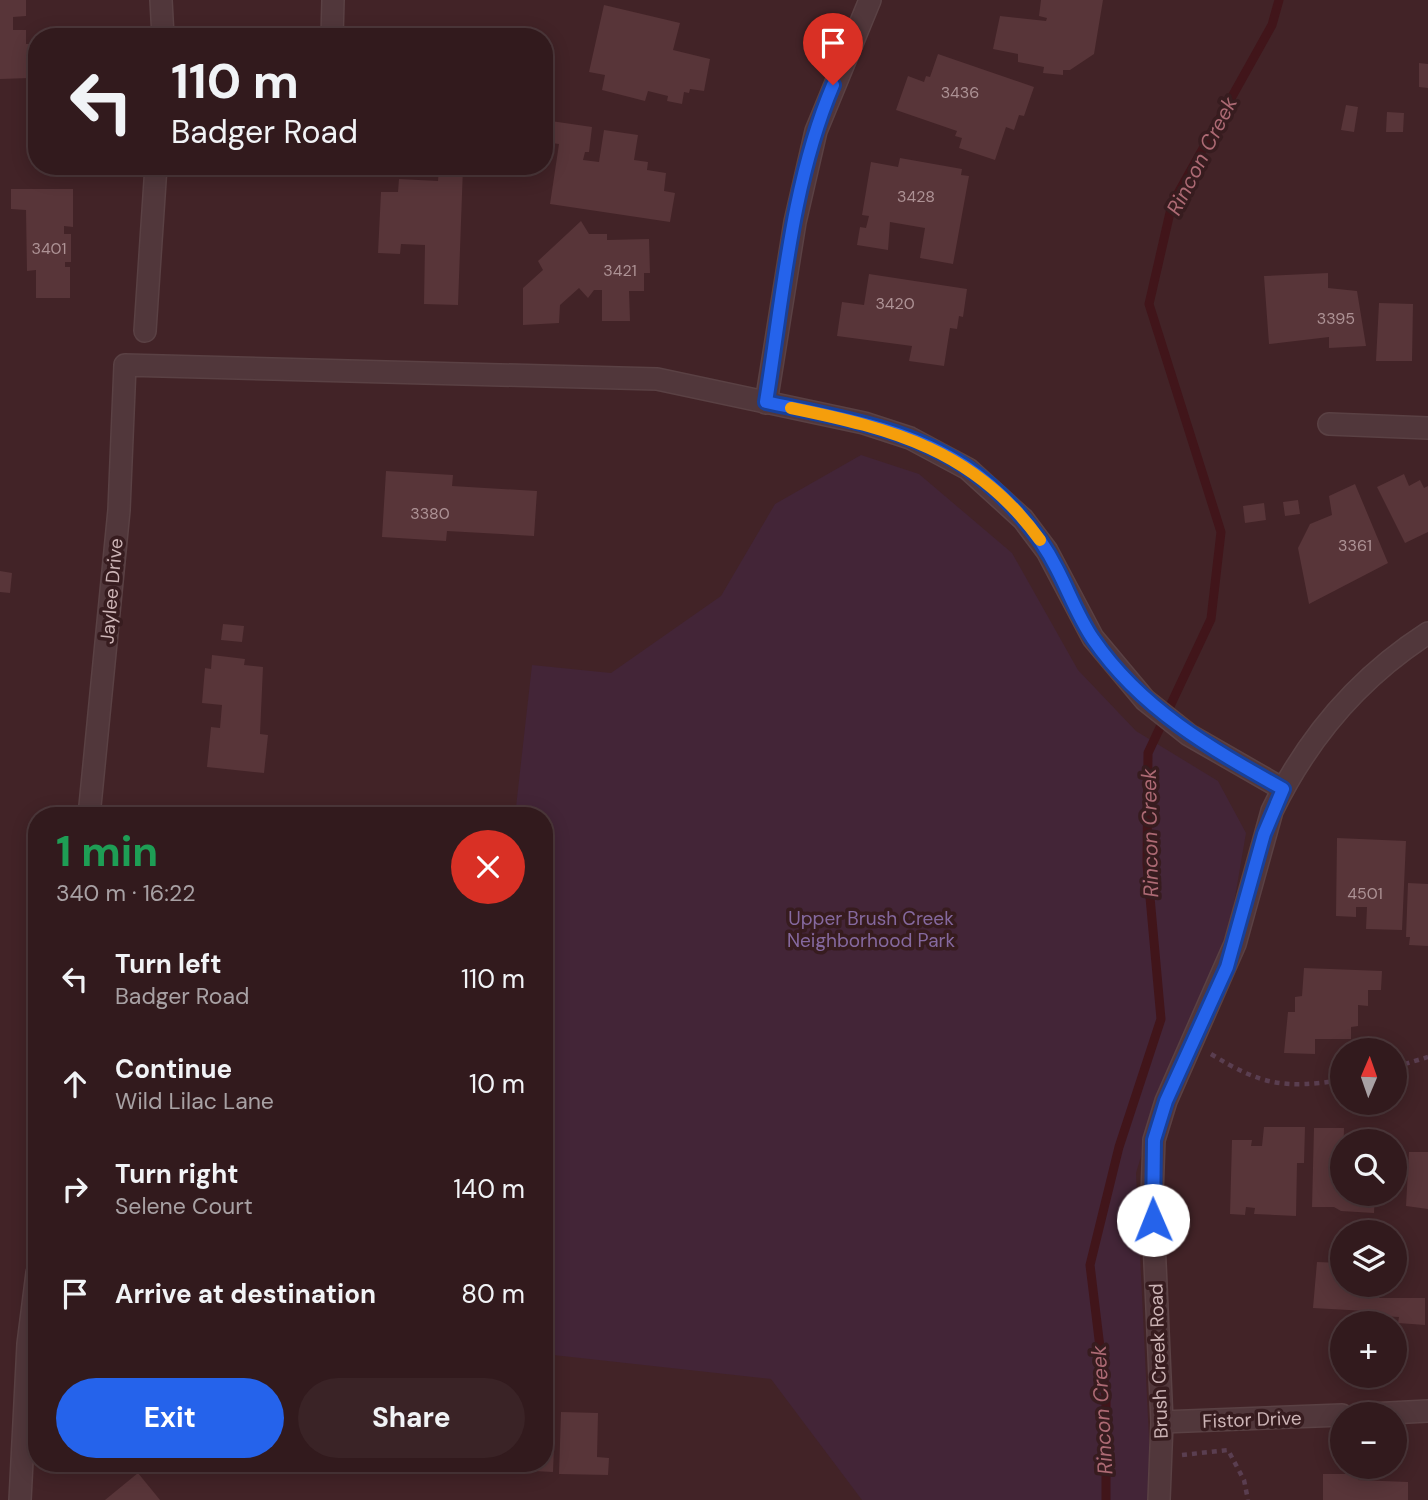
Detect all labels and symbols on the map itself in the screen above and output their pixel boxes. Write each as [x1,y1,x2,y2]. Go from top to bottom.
pin [803,13,863,85]
house number: 3436 [941,82,979,103]
water label: Rincon Creek [1160,92,1244,220]
house number: 3428 [897,186,935,207]
house number: 3401 [31,238,67,259]
house number: 3421 [603,260,637,281]
house number: 3420 [875,293,915,314]
house number: 3395 [1317,308,1355,329]
house number: 3380 [410,503,450,524]
house number: 3361 [1338,535,1372,556]
street label: Jaylee Drive [94,537,129,645]
water label: Rincon Creek [1135,768,1165,898]
house number: 4501 [1347,883,1383,904]
park label: Upper Brush Creek Neighborhood Park [787,906,955,953]
north arrow [1330,1038,1407,1115]
position arrow [1116,1183,1190,1257]
street label: Brush Creek Road [1143,1283,1174,1439]
water label: Rincon Creek [1085,1344,1119,1475]
street label: Fistor Drive [1202,1405,1302,1434]

